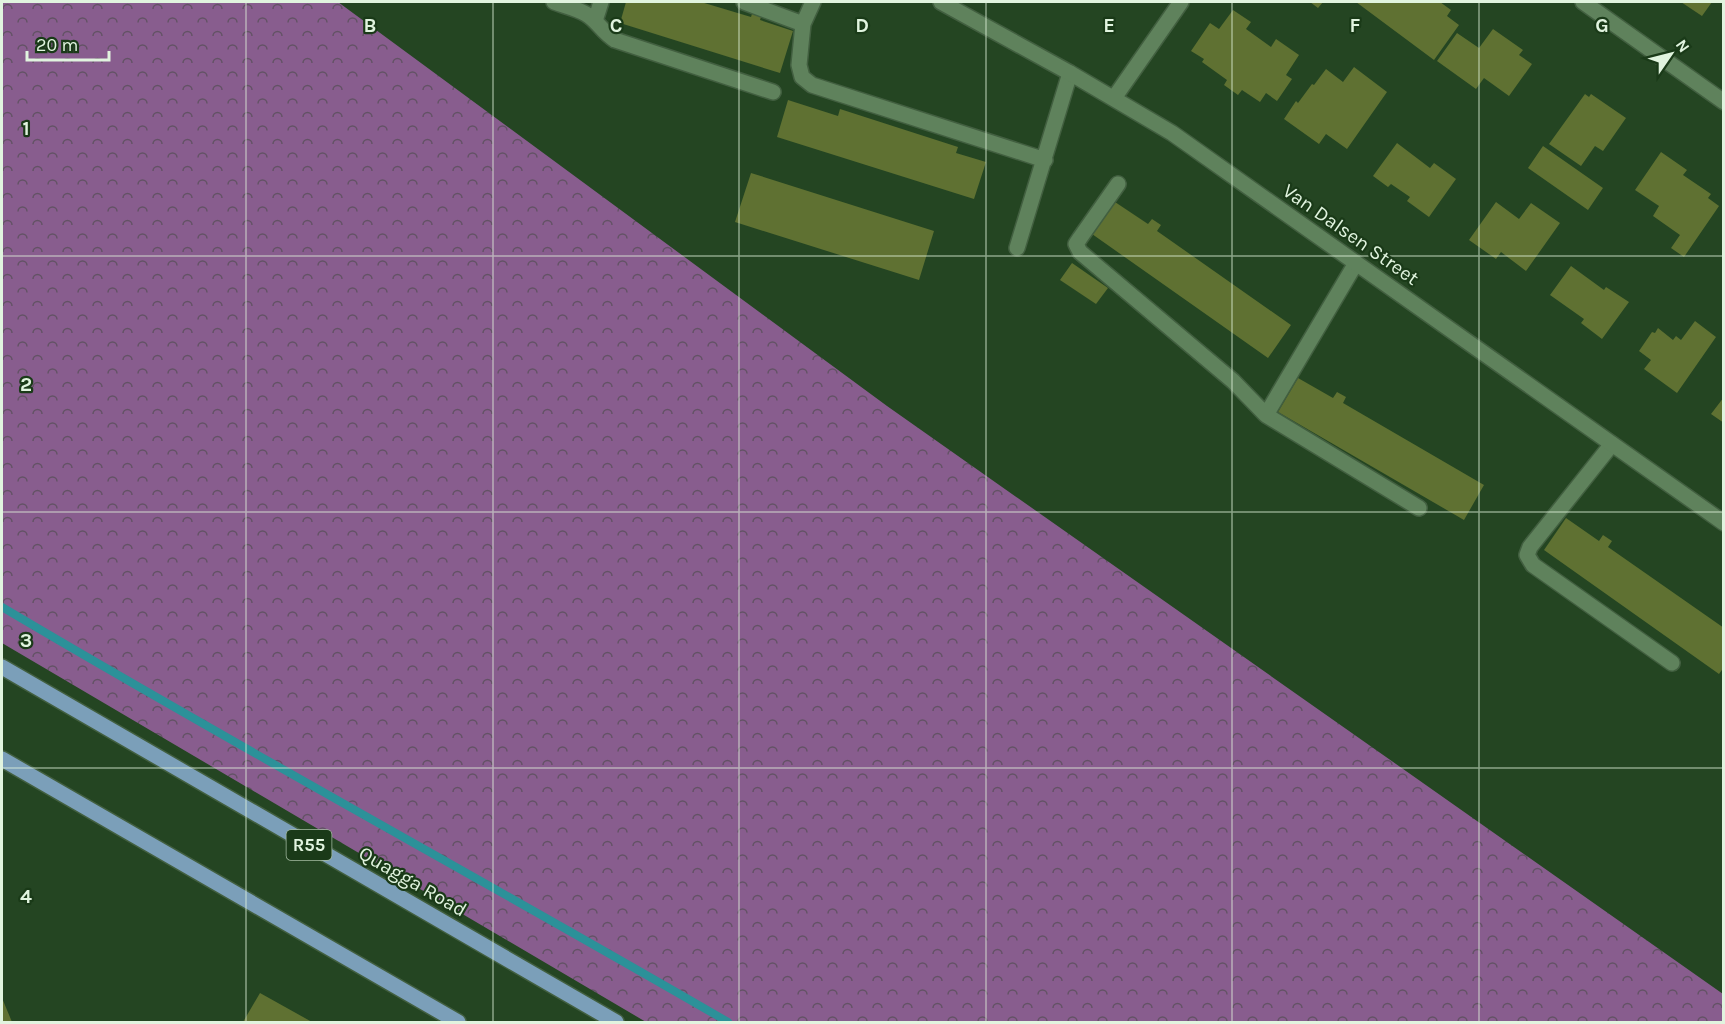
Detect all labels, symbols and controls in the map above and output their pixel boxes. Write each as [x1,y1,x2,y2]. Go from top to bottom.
text: B [364,14,376,37]
text: C [610,14,622,37]
text: D [855,14,869,37]
text: E [1103,14,1115,37]
text: F [1350,14,1361,37]
text: G [1595,14,1609,37]
scale bar [27,24,110,62]
north arrow [1641,24,1701,84]
text: 20 m [36,34,78,56]
text: N [1672,36,1694,56]
text: 1 [22,117,30,140]
street label: Van Dalsen Street [1278,179,1424,290]
text: 2 [20,373,32,396]
text: 3 [20,629,32,652]
road number: R55 [286,830,332,860]
street label: Quagga Road [355,841,471,922]
text: 4 [20,885,32,908]

